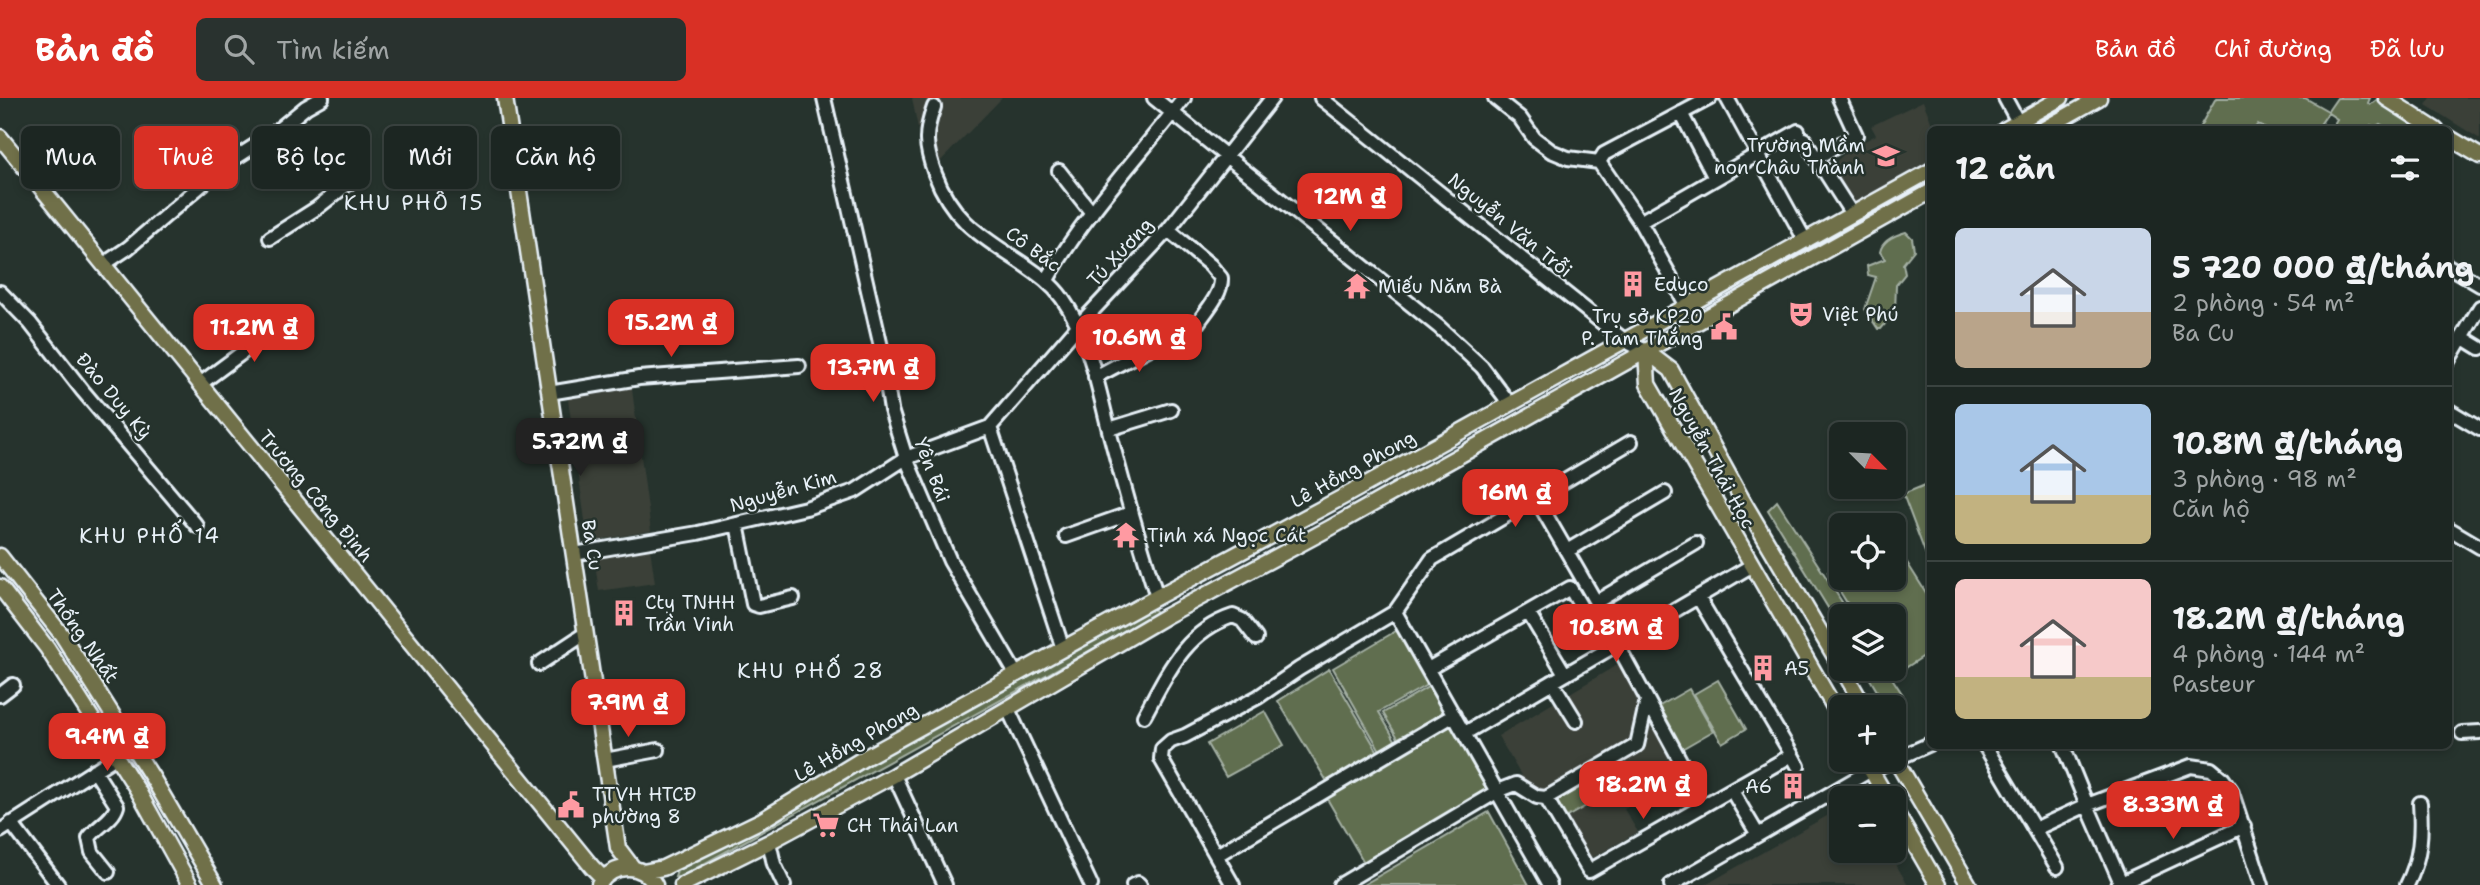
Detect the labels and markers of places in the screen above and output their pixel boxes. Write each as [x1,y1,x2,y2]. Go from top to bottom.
place label: Trường Mầm non Châu Thành [1714,133,1865,180]
school or university icon: Trường Mầm non Châu Thành [1871,141,1901,171]
pin: 12M ₫ [1301,174,1399,233]
building icon: Edyco [1618,269,1648,299]
temple icon: Miếu Năm Bà [1342,271,1372,301]
place label: Edyco [1654,272,1708,297]
place label: Miếu Năm Bà [1378,274,1502,299]
theatre icon: Việt Phú [1786,299,1816,329]
pin: 15.2M ₫ [606,300,736,359]
place label: Việt Phú [1822,302,1898,327]
pin: 11.2M ₫ [189,304,319,364]
place label: Trụ sở KP20 P. Tam Thắng [1581,304,1703,351]
public building icon: Trụ sở KP20 P. Tam Thắng [1709,312,1739,342]
pin: 10.6M ₫ [1074,314,1204,374]
pin: 13.7M ₫ [808,344,938,404]
pin: 5.72M ₫ [515,418,645,478]
pin: 16M ₫ [1466,470,1564,529]
temple icon: Tịnh xá Ngọc Cát [1111,520,1141,550]
place label: Tịnh xá Ngọc Cát [1147,523,1306,548]
place label: Cty TNHH Trần Vinh [645,590,735,637]
building icon: Cty TNHH Trần Vinh [609,598,639,628]
pin: 10.8M ₫ [1551,604,1681,664]
building icon: A5 [1748,653,1778,683]
place label: A5 [1784,656,1809,681]
pin: 7.9M ₫ [571,680,685,739]
pin: 9.4M ₫ [50,714,164,773]
pin: 18.2M ₫ [1578,762,1708,821]
building icon: A6 [1778,771,1808,801]
place label: A6 [1745,774,1772,799]
place label: TTVH HTCĐ phường 8 [592,782,696,829]
pin: 8.33M ₫ [2108,782,2238,841]
public building icon: TTVH HTCĐ phường 8 [556,790,586,820]
supermarket icon: CH Thái Lan [811,810,841,840]
place label: CH Thái Lan [847,813,959,838]

